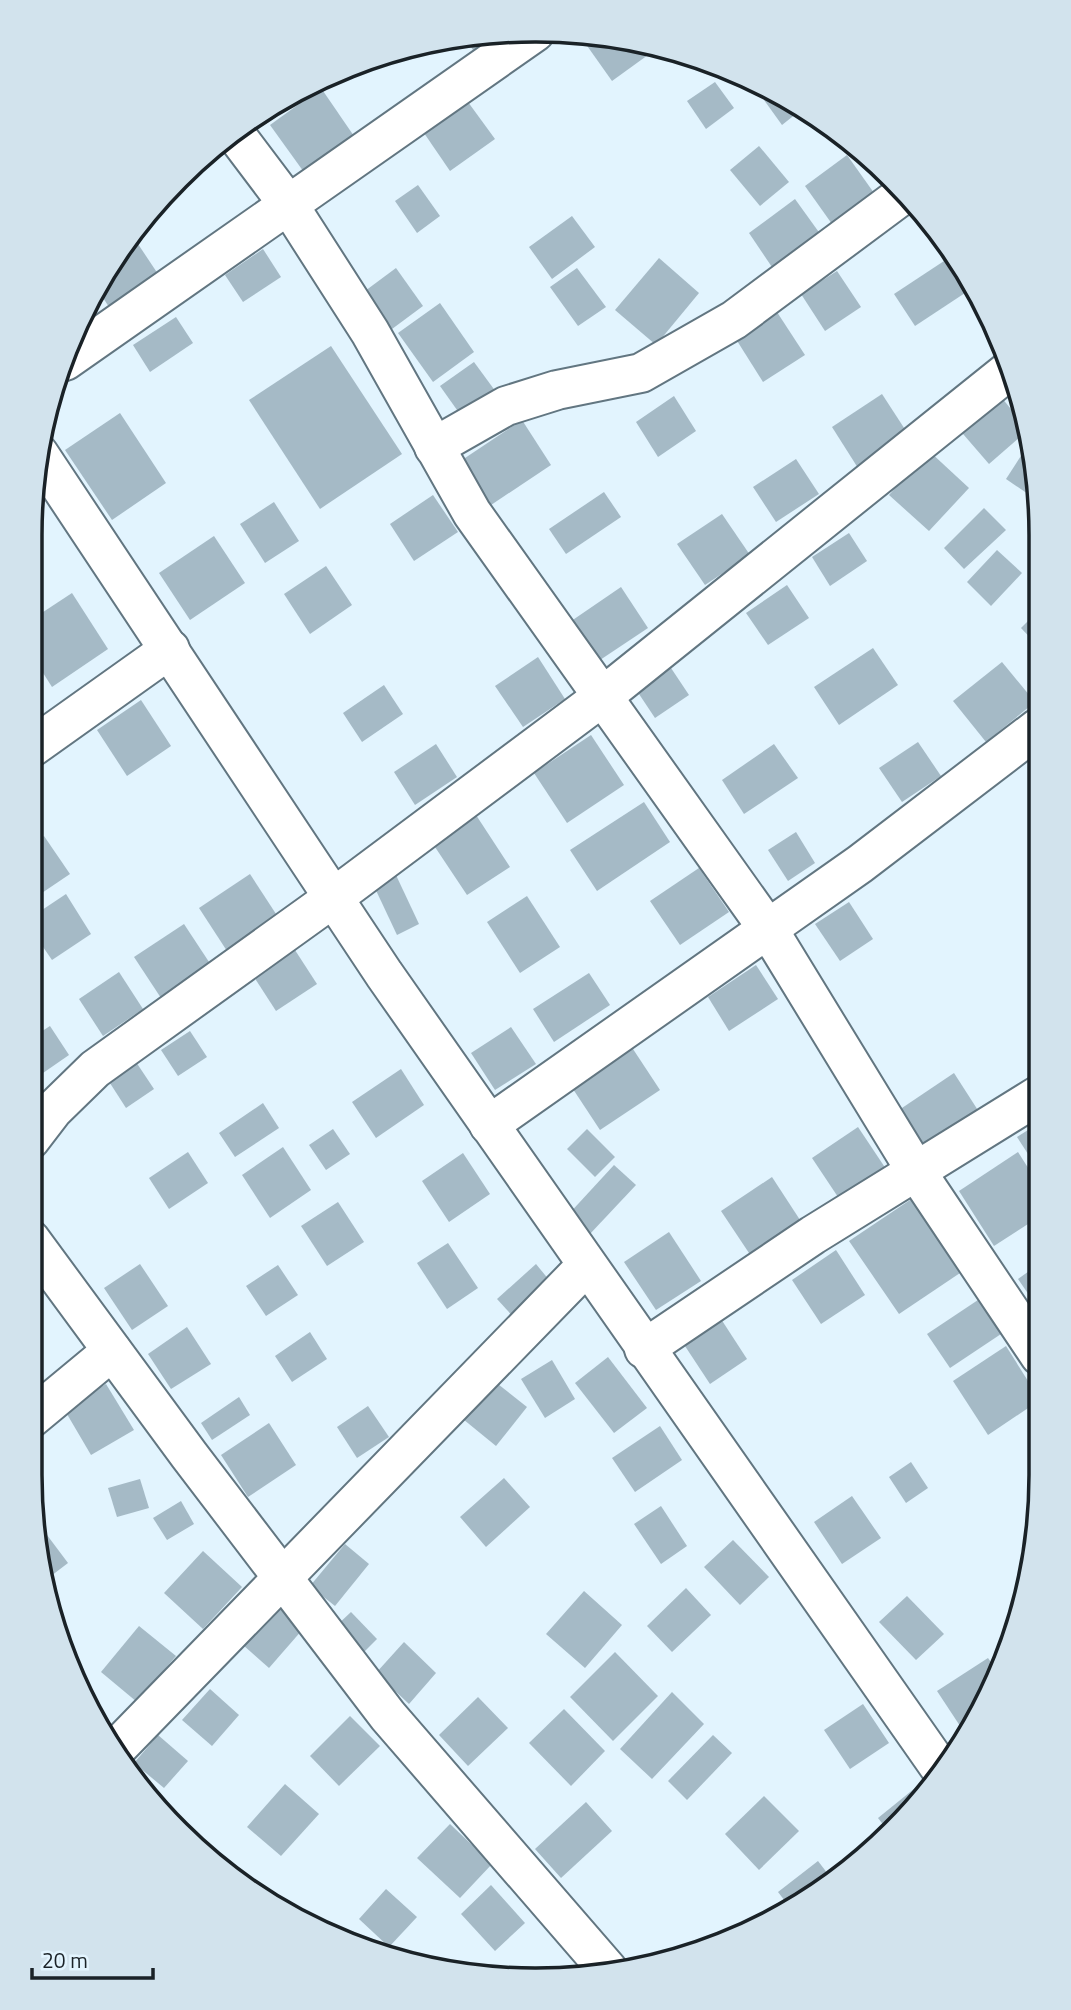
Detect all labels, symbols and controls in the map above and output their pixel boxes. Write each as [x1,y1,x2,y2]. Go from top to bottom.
scale bar [32,1937,152,1981]
text: 20 m [42,1944,88,1976]

